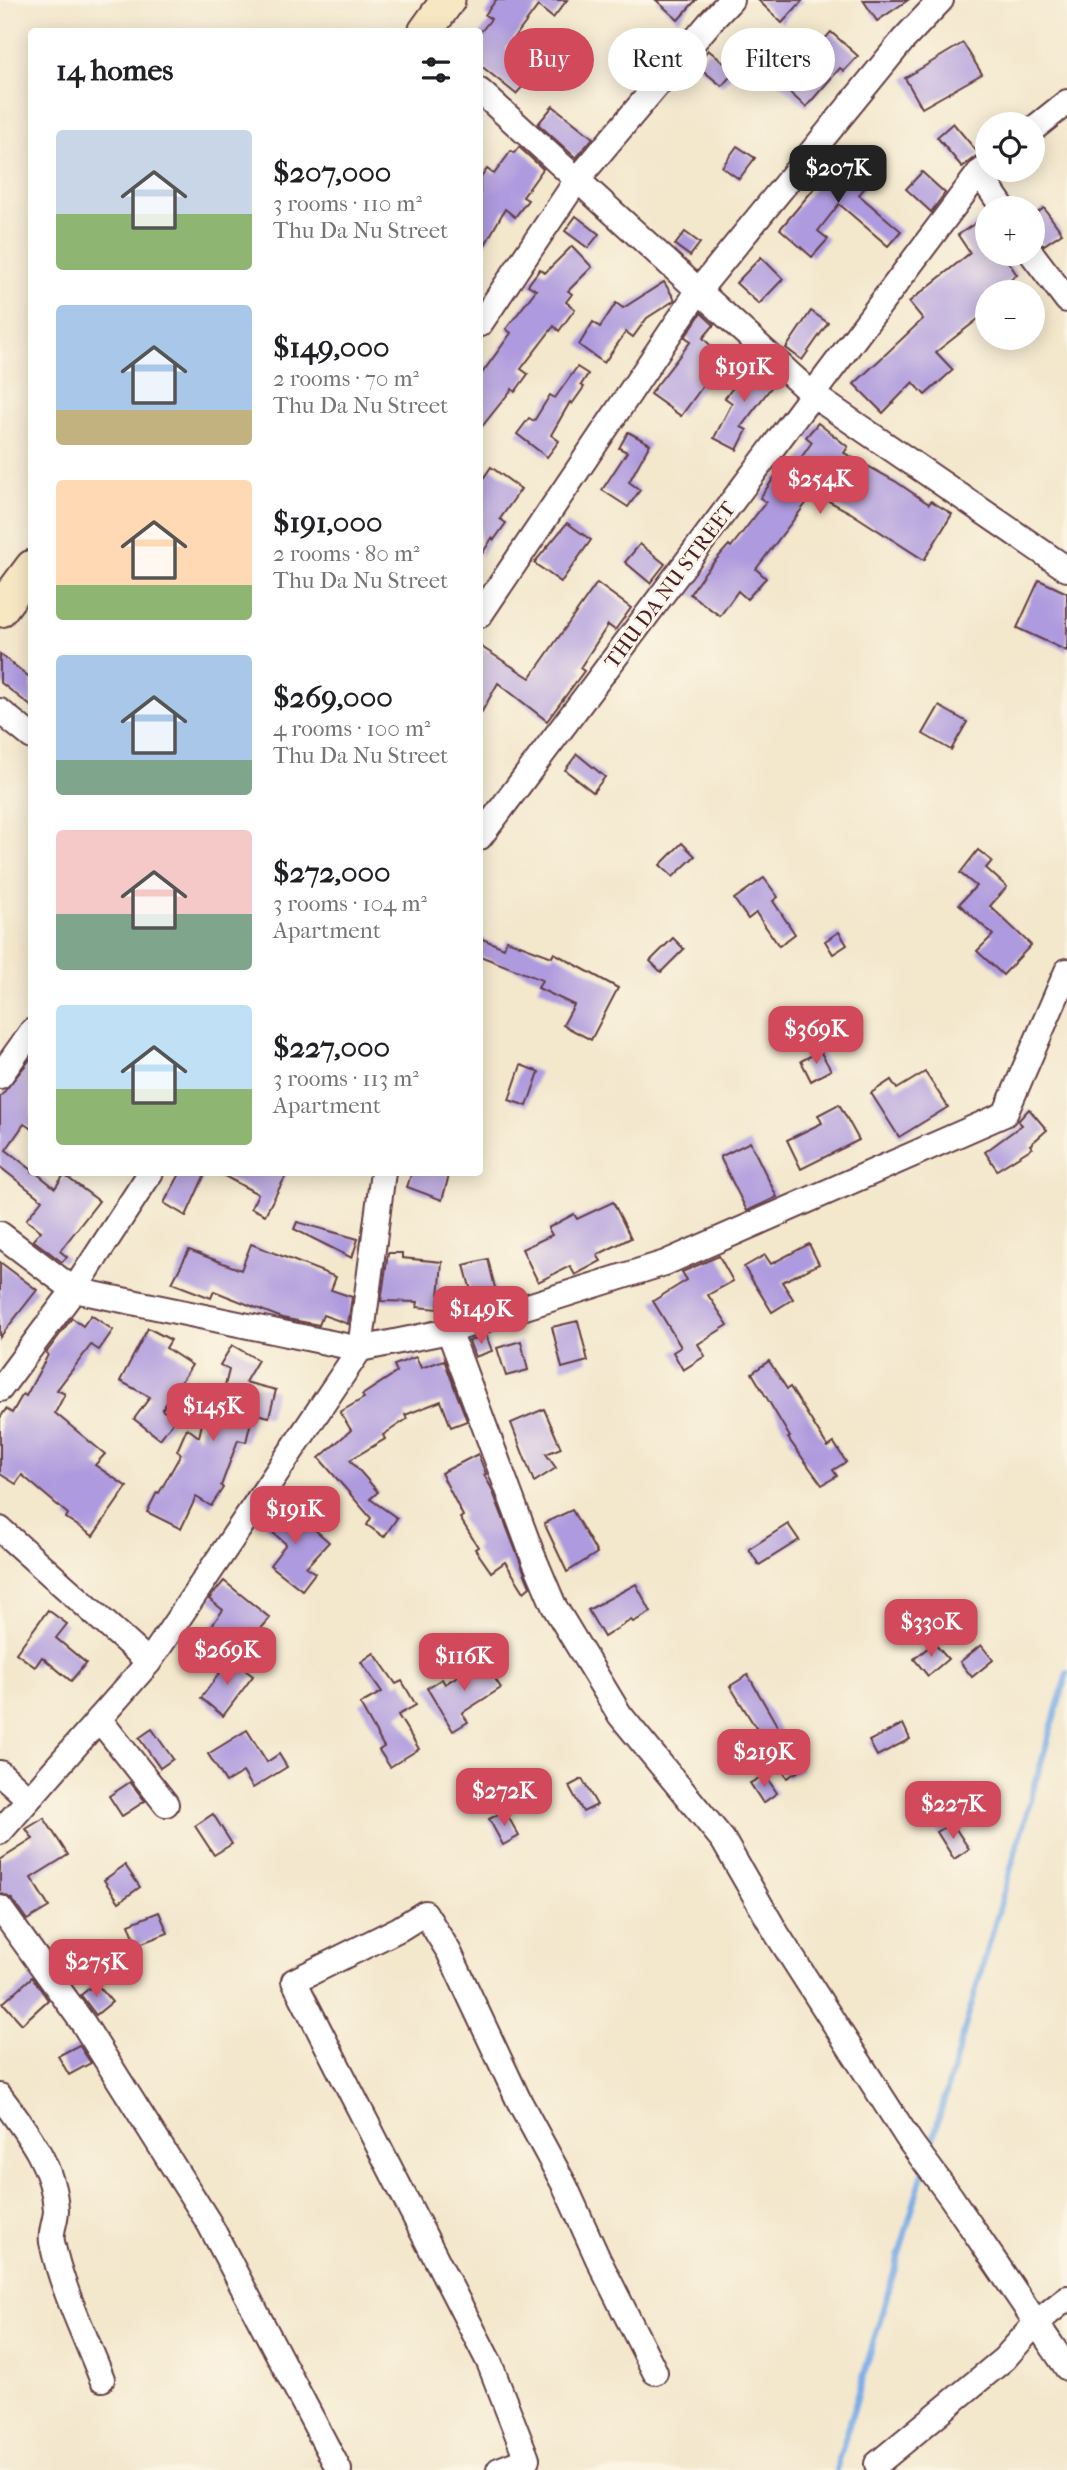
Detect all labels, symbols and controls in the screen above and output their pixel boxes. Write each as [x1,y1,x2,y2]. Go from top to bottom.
chip: Buy [504,28,594,91]
chip: Rent [608,28,707,91]
chip: Filters [721,28,835,91]
icon: filters [417,51,455,89]
text: 14 homes [56,53,173,88]
map controls [975,112,1045,350]
button: locate [975,112,1045,182]
pin: $207K [789,146,887,205]
text: $207K [806,154,871,181]
text: $207,000 [273,155,391,190]
icon: home [112,158,196,242]
text: 3 rooms · 110 m² [273,190,422,217]
button: + [975,196,1045,266]
text: Thu Da Nu Street [273,217,448,244]
button: − [975,280,1045,350]
text: $149,000 [273,330,390,365]
icon: home [112,333,196,417]
pin: $191K [695,344,793,404]
text: $191K [715,353,773,380]
text: 2 rooms · 70 m² [273,365,419,392]
text: Thu Da Nu Street [273,392,448,419]
pin: $254K [771,456,869,516]
text: $254K [788,465,852,492]
street label: THU DA NU STREET [600,496,741,673]
text: $191,000 [273,505,383,540]
icon: home [112,508,196,592]
text: 2 rooms · 80 m² [273,540,420,567]
text: Thu Da Nu Street [273,567,448,594]
text: $269,000 [273,680,393,715]
icon: home [112,683,196,767]
text: 4 rooms · 100 m² [273,715,431,742]
text: Thu Da Nu Street [273,742,448,769]
text: $272,000 [273,855,391,890]
icon: home [112,858,196,942]
text: 3 rooms · 104 m² [273,890,427,917]
text: Apartment [273,917,381,944]
pin: $369K [767,1006,865,1066]
text: $369K [784,1015,848,1042]
text: $227,000 [273,1030,390,1065]
icon: home [112,1033,196,1117]
text: 3 rooms · 113 m² [273,1065,419,1092]
text: Apartment [273,1092,381,1119]
pin: $149K [432,1286,530,1346]
text: $149K [449,1295,513,1322]
pin: $145K [164,1384,262,1443]
text: $145K [183,1392,243,1419]
pin: $191K [246,1486,344,1546]
text: $191K [266,1495,324,1522]
pin: $330K [882,1600,980,1659]
text: $330K [901,1608,961,1635]
pin: $269K [178,1628,276,1687]
pin: $116K [415,1634,513,1693]
text: $269K [194,1636,260,1663]
text: $116K [435,1642,493,1669]
pin: $219K [715,1730,813,1789]
text: $219K [733,1738,795,1765]
pin: $272K [455,1769,553,1828]
text: $272K [472,1777,536,1804]
pin: $227K [904,1782,1002,1841]
text: $227K [921,1790,985,1817]
pin: $275K [47,1940,145,1999]
text: $275K [65,1948,127,1975]

